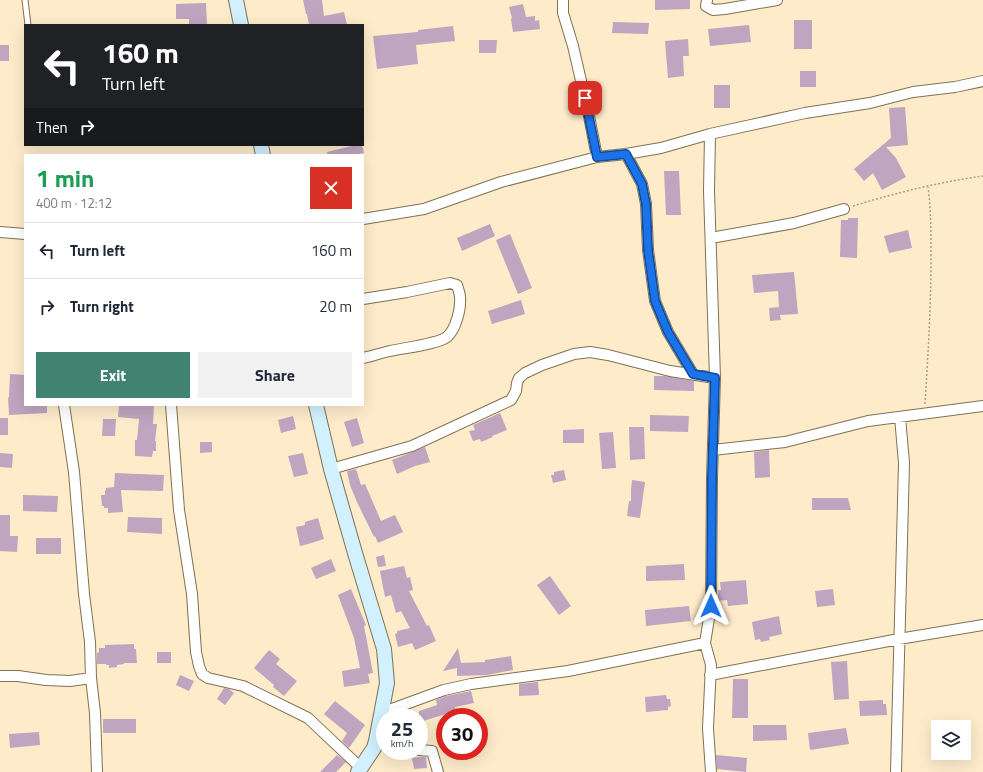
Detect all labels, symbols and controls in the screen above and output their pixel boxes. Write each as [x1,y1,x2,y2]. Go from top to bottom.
text: 160 m [102,31,179,74]
icon: left [36,40,88,92]
text: Turn left [102,70,165,97]
pin [568,81,602,115]
icon: arrive [574,87,596,109]
text: Then [36,116,68,139]
icon: right [76,116,98,138]
text: 1 min [36,160,94,196]
button: close [310,167,352,209]
text: 400 m · 12:12 [36,193,112,213]
text: Turn left [70,239,125,262]
text: 160 m [311,239,352,262]
icon: left [36,240,58,262]
text: Turn right [70,295,134,318]
text: 20 m [319,295,352,318]
icon: right [36,296,58,318]
button: Exit [36,352,190,398]
button: Share [198,352,352,398]
position arrow [690,585,732,627]
speed limit sign: 30 [436,708,488,760]
text: 25 [391,713,413,744]
map controls [931,720,971,760]
button: layers [931,720,971,760]
text: km/h [391,736,413,751]

